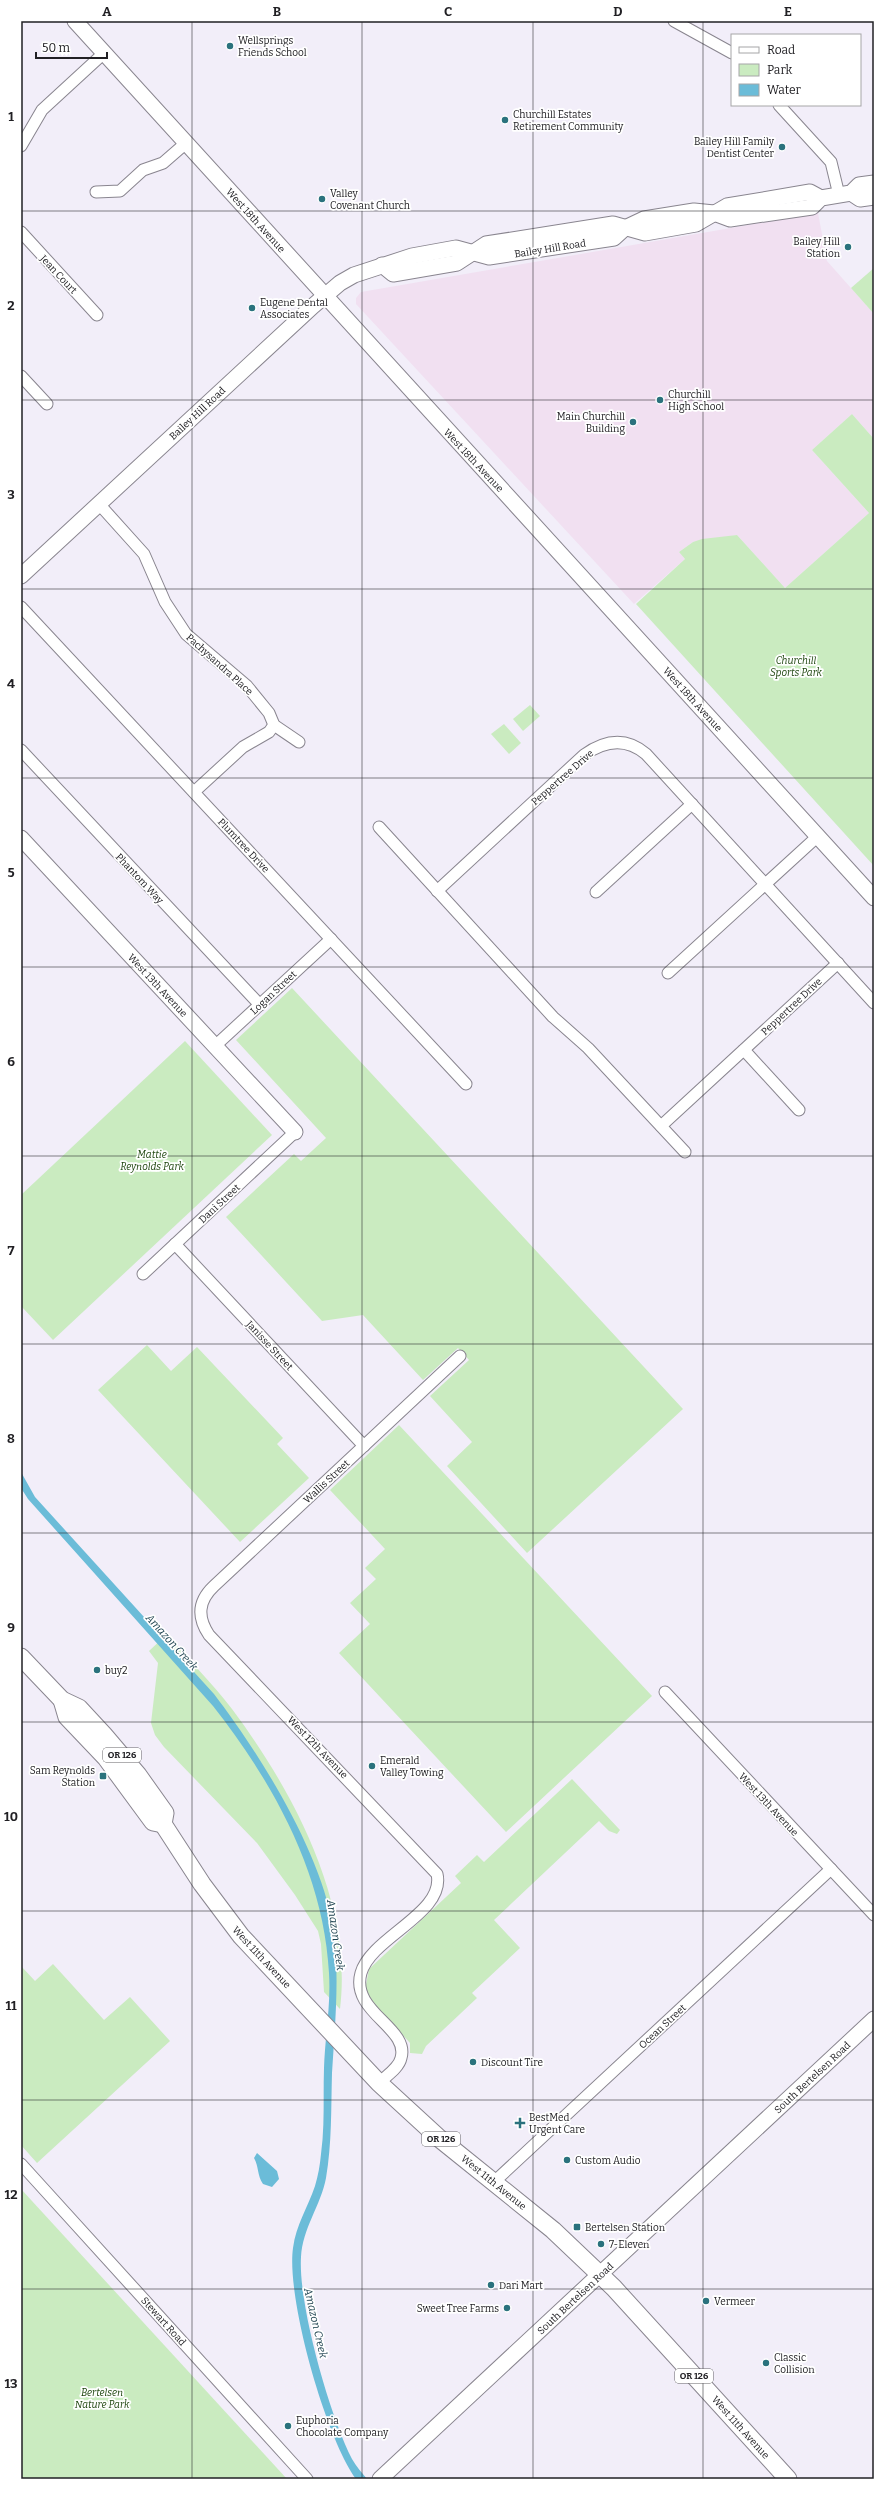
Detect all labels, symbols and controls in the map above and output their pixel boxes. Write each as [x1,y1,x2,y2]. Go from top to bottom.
text: A [102,4,112,19]
text: B [273,4,281,19]
text: C [444,4,452,19]
text: D [613,4,623,19]
text: E [784,4,792,19]
scale bar [36,34,107,60]
legend [731,34,861,106]
place label: Wellsprings Friends School [238,35,307,59]
text: 50 m [42,41,71,55]
marker: Wellsprings Friends School [225,41,235,51]
text: Road [767,43,795,57]
text: Park [767,63,793,77]
text: Water [767,83,802,97]
text: 1 [8,109,14,124]
place label: Churchill Estates Retirement Community [513,109,624,133]
marker: Churchill Estates Retirement Community [500,115,510,125]
place label: Bailey Hill Family Dentist Center [694,136,775,160]
marker: Bailey Hill Family Dentist Center [777,142,787,152]
street label: West 18th Avenue [223,186,287,255]
place label: Valley Covenant Church [330,188,411,212]
marker: Valley Covenant Church [317,194,327,204]
place label: Bailey Hill Station [793,236,841,260]
street label: Bailey Hill Road [514,237,587,261]
marker: Bailey Hill Station [843,242,853,252]
street label: Jean Court [37,252,79,297]
place label: Eugene Dental Associates [260,297,328,321]
text: 2 [7,298,15,313]
marker: Eugene Dental Associates [247,303,257,313]
street label: Bailey Hill Road [167,385,228,443]
place label: Churchill High School [668,389,724,413]
marker: Churchill High School [655,395,665,405]
place label: Main Churchill Building [557,411,625,435]
marker: Main Churchill Building [628,417,638,427]
street label: West 18th Avenue [441,427,506,495]
text: 3 [7,487,15,502]
street label: Pachysandra Place [183,632,255,698]
park label: Churchill Sports Park [770,655,823,679]
street label: West 18th Avenue [660,665,724,734]
text: 4 [7,676,15,691]
street label: Peppertree Drive [529,747,596,808]
street label: Plumtree Drive [215,816,271,875]
street label: Phantom Way [113,851,166,907]
text: 5 [7,865,15,880]
street label: West 13th Avenue [125,952,190,1020]
street label: Logan Street [248,968,299,1017]
street label: Peppertree Drive [759,976,824,1038]
text: 6 [7,1054,15,1069]
park label: Mattie Reynolds Park [120,1149,184,1173]
street label: Dani Street [197,1181,243,1226]
text: 7 [8,1243,15,1258]
street label: Janisse Street [243,1318,295,1373]
text: 8 [7,1431,15,1446]
street label: Wallis Street [301,1457,352,1506]
water label: Amazon Creek [142,1611,201,1674]
text: 9 [7,1620,15,1635]
marker: buy2 [92,1665,102,1675]
place label: buy2 [105,1665,128,1677]
street label: West 12th Avenue [285,1714,350,1781]
road number: OR 126 [103,1748,141,1762]
place label: Emerald Valley Towing [380,1755,444,1779]
marker: Emerald Valley Towing [367,1761,377,1771]
place label: Sam Reynolds Station [30,1765,96,1789]
marker: Sam Reynolds Station [98,1771,108,1781]
street label: West 13th Avenue [736,1771,801,1839]
text: 10 [4,1809,18,1824]
water label: Amazon Creek [324,1898,347,1972]
street label: West 11th Avenue [229,1924,293,1991]
text: 11 [5,1998,17,2013]
street label: Ocean Street [637,2002,689,2052]
street label: South Bertelsen Road [772,2039,853,2116]
marker: Discount Tire [468,2057,478,2067]
place label: Discount Tire [481,2057,543,2069]
place label: BestMed Urgent Care [529,2112,585,2136]
marker: BestMed Urgent Care [514,2117,526,2129]
road number: OR 126 [422,2132,460,2146]
street label: West 11th Avenue [458,2153,528,2213]
marker: Custom Audio [562,2155,572,2165]
place label: Custom Audio [575,2155,641,2167]
text: 12 [5,2187,17,2202]
marker: Bertelsen Station [572,2222,582,2232]
place label: Bertelsen Station [585,2222,666,2234]
marker: 7-Eleven [596,2239,606,2249]
place label: 7-Eleven [609,2239,650,2251]
street label: South Bertelsen Road [535,2260,616,2337]
marker: Dari Mart [486,2280,496,2290]
place label: Dari Mart [499,2280,543,2292]
water label: Amazon Creek [301,2286,330,2360]
street label: Stewart Road [138,2295,188,2349]
marker: Vermeer [701,2296,711,2306]
place label: Vermeer [714,2296,755,2308]
place label: Sweet Tree Farms [417,2303,499,2315]
marker: Sweet Tree Farms [502,2303,512,2313]
place label: Classic Collision [774,2352,815,2376]
marker: Classic Collision [761,2358,771,2368]
road number: OR 126 [675,2369,713,2383]
text: 13 [4,2376,18,2391]
park label: Bertelsen Nature Park [75,2387,130,2411]
street label: West 11th Avenue [709,2394,772,2462]
place label: Euphoria Chocolate Company [296,2415,389,2439]
marker: Euphoria Chocolate Company [283,2421,293,2431]

